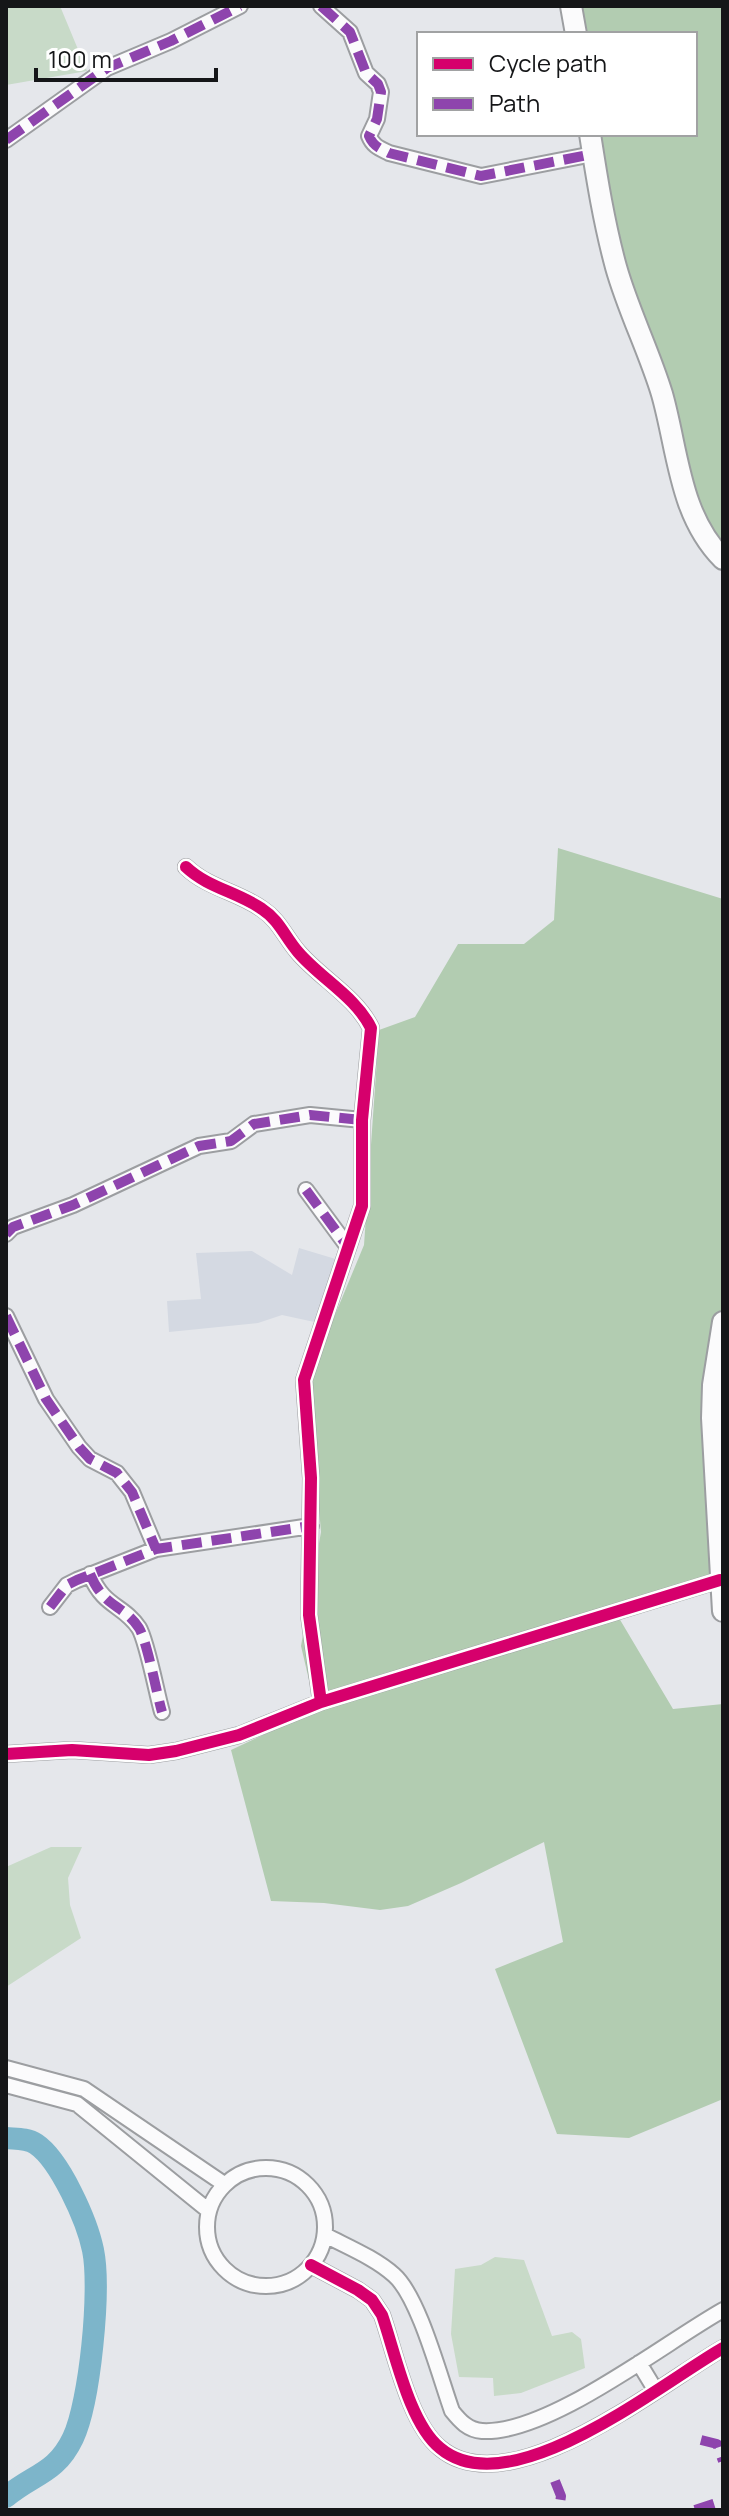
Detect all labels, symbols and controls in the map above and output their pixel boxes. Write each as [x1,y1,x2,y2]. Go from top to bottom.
scale bar [36,32,216,82]
legend [417,32,697,136]
text: 100 m [48,42,112,75]
text: Cycle path [489,46,607,79]
text: Path [489,86,540,119]

